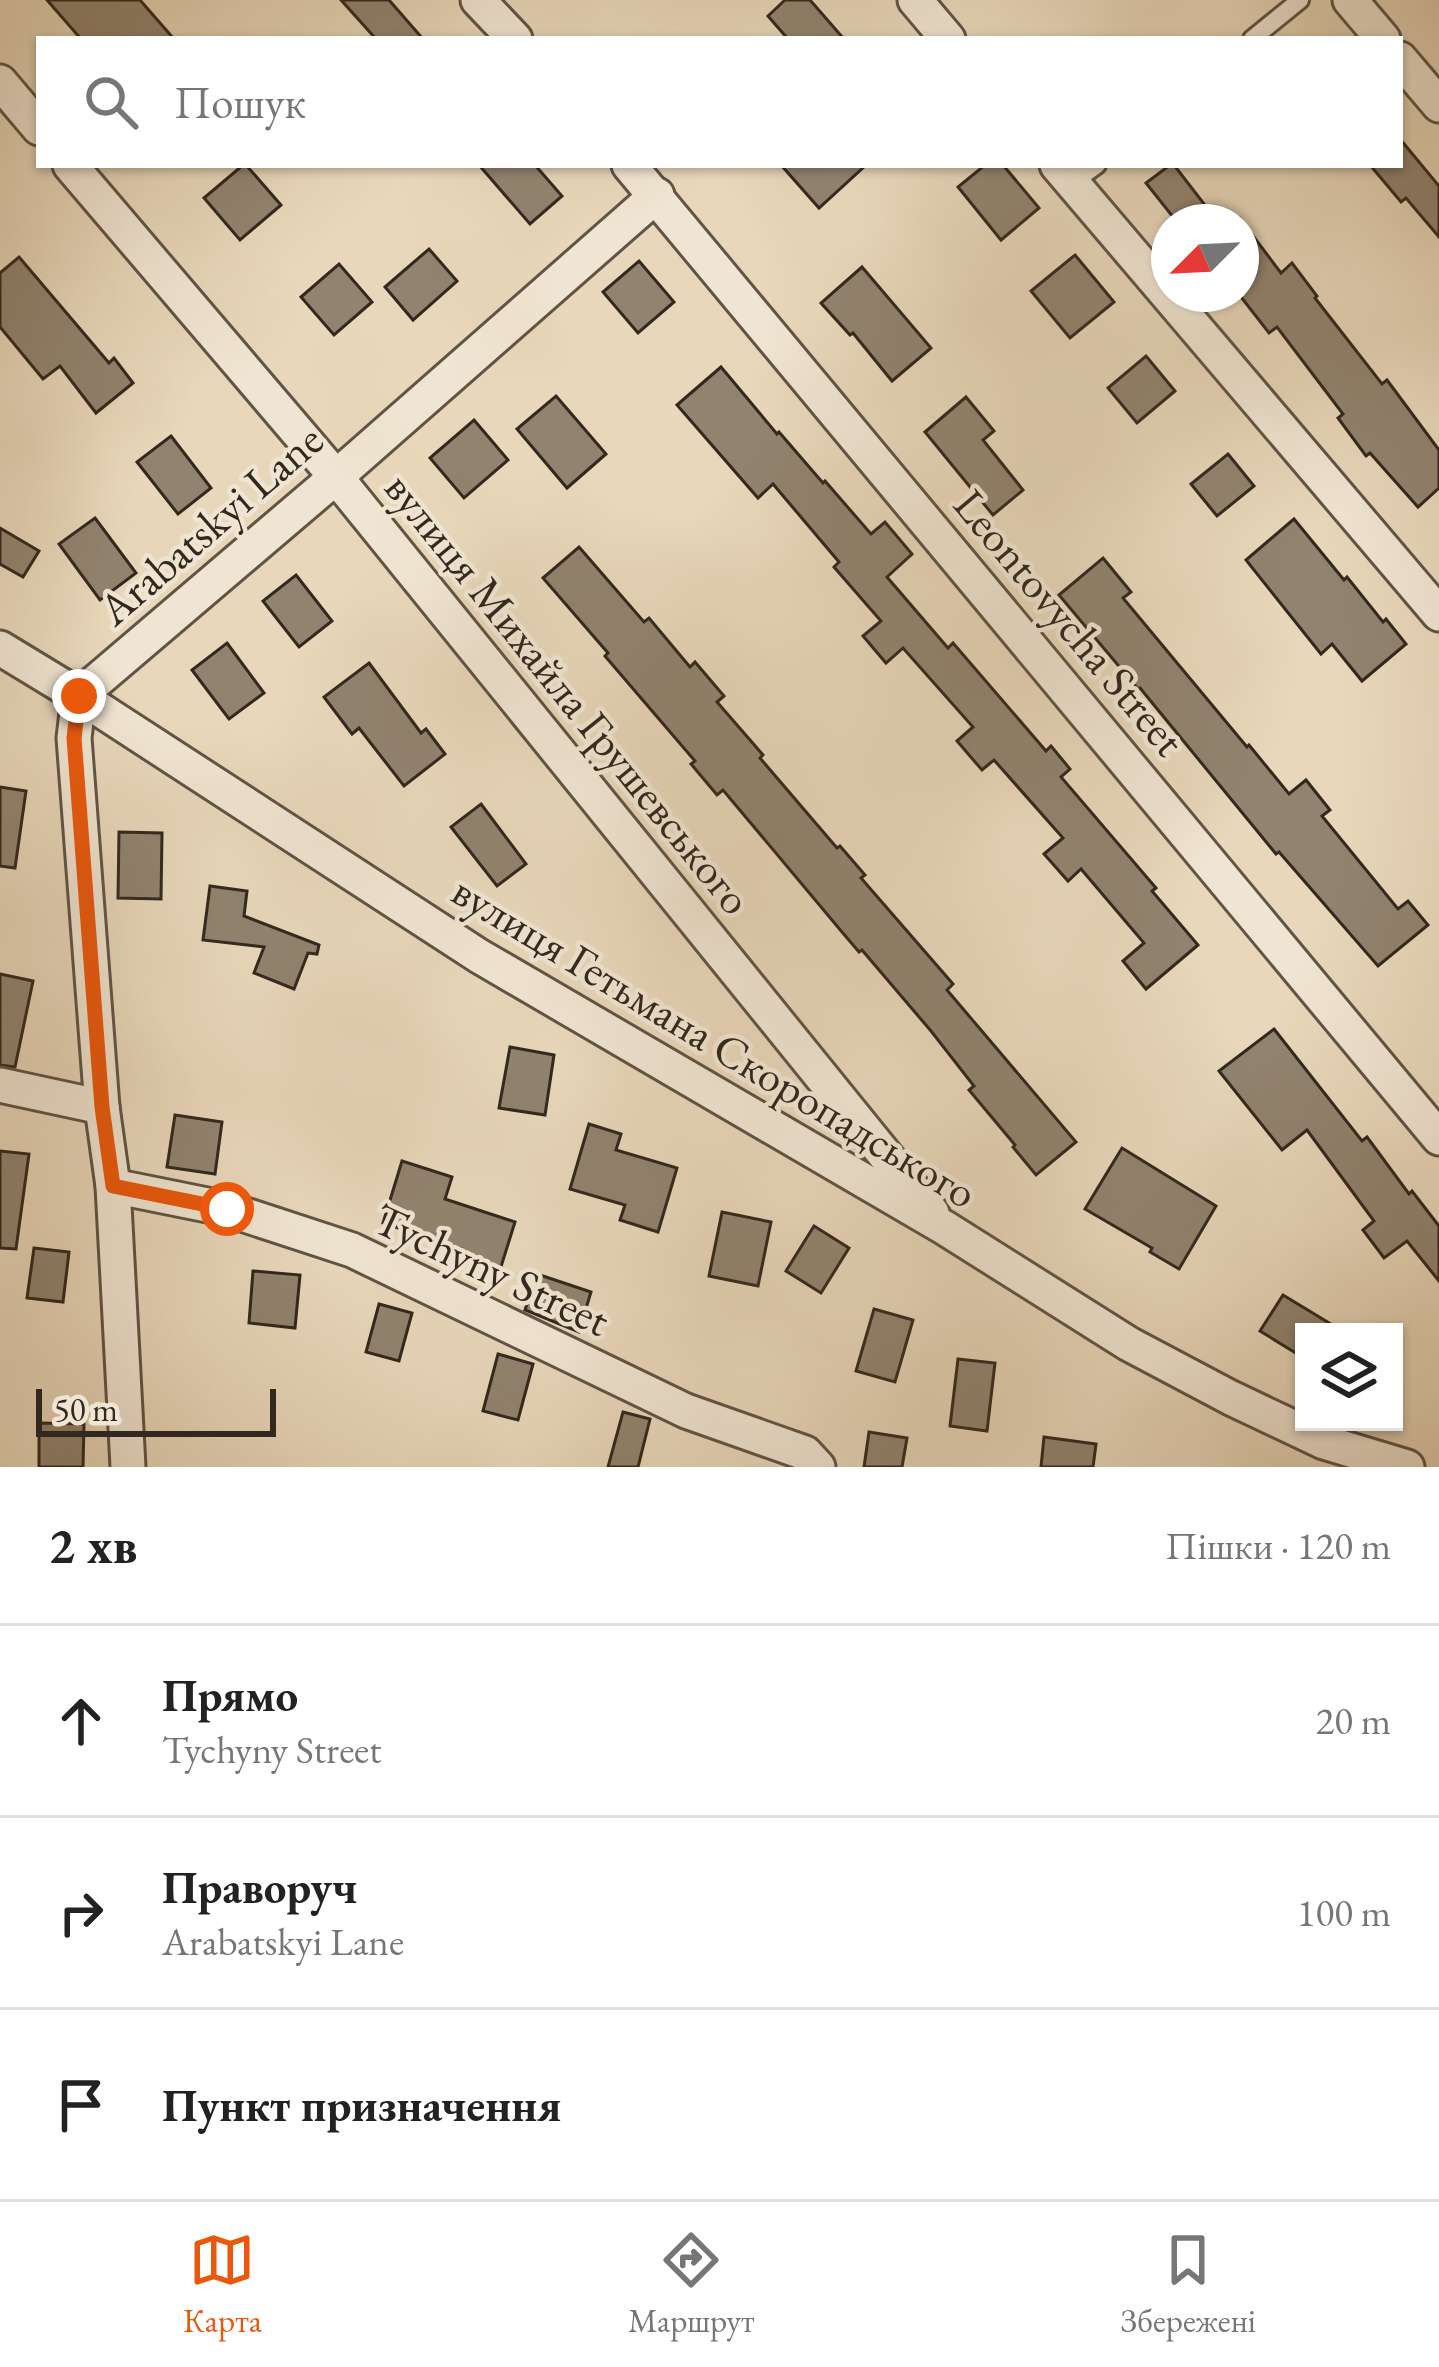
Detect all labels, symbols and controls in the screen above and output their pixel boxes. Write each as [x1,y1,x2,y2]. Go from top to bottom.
search box [36,36,1403,168]
icon: search [78,69,144,135]
text: Пошук [174,73,306,131]
north arrow [1151,204,1259,312]
street label: Arabatskyi Lane [85,410,334,638]
street label: вулиця Михайла Грушевського [373,460,765,926]
street label: Leontovycha Street [941,477,1199,767]
route end [52,669,106,723]
street label: вулиця Гетьмана Скоропадського [442,861,988,1221]
route start [200,1182,254,1236]
street label: Tychyny Street [365,1189,619,1349]
map controls [1295,1323,1403,1431]
button: layers [1295,1323,1403,1431]
scale bar [36,1383,276,1436]
text: 50 m [54,1388,118,1431]
text: 2 хв [48,1512,137,1578]
text: Пішки · 120 m [1165,1520,1391,1571]
text: Прямо [162,1666,298,1724]
icon: ahead [48,1688,114,1754]
text: 20 m [1315,1695,1391,1746]
text: Tychyny Street [162,1724,381,1775]
text: Праворуч [162,1858,357,1916]
icon: right [48,1880,114,1946]
text: 100 m [1297,1887,1391,1938]
text: Arabatskyi Lane [162,1916,404,1967]
icon: arrive [48,2072,114,2138]
text: Пункт призначення [162,2076,561,2134]
tab: Карта [183,2227,262,2342]
tab: Маршрут [628,2227,754,2342]
tab: Збережені [1121,2227,1256,2342]

